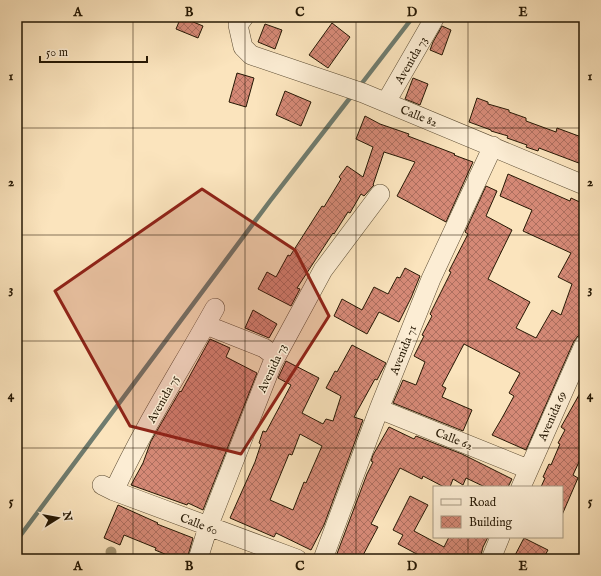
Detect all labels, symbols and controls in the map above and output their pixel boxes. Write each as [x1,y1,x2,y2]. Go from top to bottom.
text: A [73,4,84,21]
text: B [185,4,194,21]
text: C [295,4,305,21]
text: D [407,4,418,21]
text: E [518,4,528,21]
street label: Avenida 73 [391,34,431,88]
scale bar [40,38,147,64]
text: 50 m [46,45,68,60]
text: 1 [9,68,14,85]
text: 1 [588,68,593,85]
street label: Calle 82 [398,102,440,131]
text: 2 [8,174,14,191]
text: 2 [587,174,593,191]
text: 3 [9,281,14,298]
text: 3 [588,281,593,298]
street label: Avenida 71 [386,323,420,378]
street label: Avenida 73 [254,341,290,396]
street label: Avenida 75 [144,372,183,427]
text: 4 [8,387,15,404]
text: 4 [587,387,594,404]
street label: Avenida 69 [534,389,570,444]
street label: Calle 62 [433,425,475,454]
legend [433,486,563,538]
text: 5 [9,493,14,510]
text: 5 [588,493,593,510]
text: Road [469,495,497,510]
north arrow [38,498,78,538]
text: N [59,509,75,523]
street label: Calle 60 [178,510,220,539]
text: Building [469,515,513,530]
text: A [73,558,84,575]
text: B [185,558,194,575]
text: C [295,558,305,575]
text: D [407,558,418,575]
text: E [518,558,528,575]

